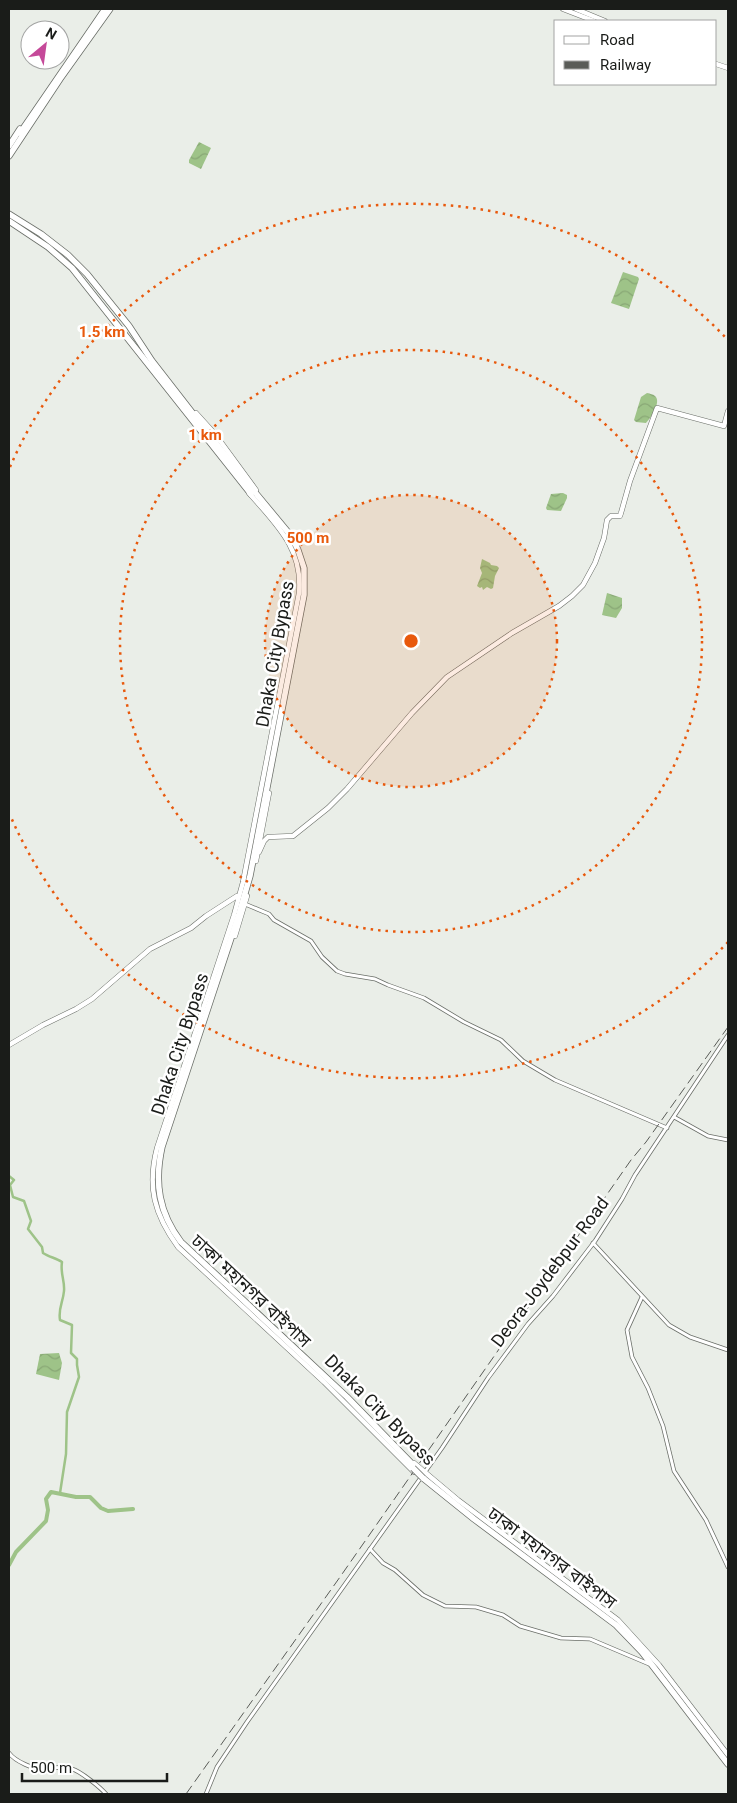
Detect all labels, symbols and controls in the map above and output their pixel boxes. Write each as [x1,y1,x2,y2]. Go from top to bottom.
north arrow [20,20,70,70]
legend [554,20,717,85]
text: N [43,24,60,43]
text: Road [600,31,634,49]
text: Railway [600,56,651,74]
text: 1.5 km [79,323,125,341]
text: 1 km [188,426,222,444]
text: 500 m [287,529,329,547]
street label: Dhaka City Bypass [251,579,298,729]
centre of rings [402,632,420,650]
street label: Dhaka City Bypass [147,970,212,1118]
street label: Deora-Joydebpur Road [486,1193,613,1351]
street label: ঢাকা মহানগর বাইপাস [187,1229,316,1352]
street label: Dhaka City Bypass [321,1350,440,1469]
street label: ঢাকা মহানগর বাইপাস [483,1502,621,1613]
scale bar [22,1750,168,1782]
text: 500 m [30,1759,72,1777]

